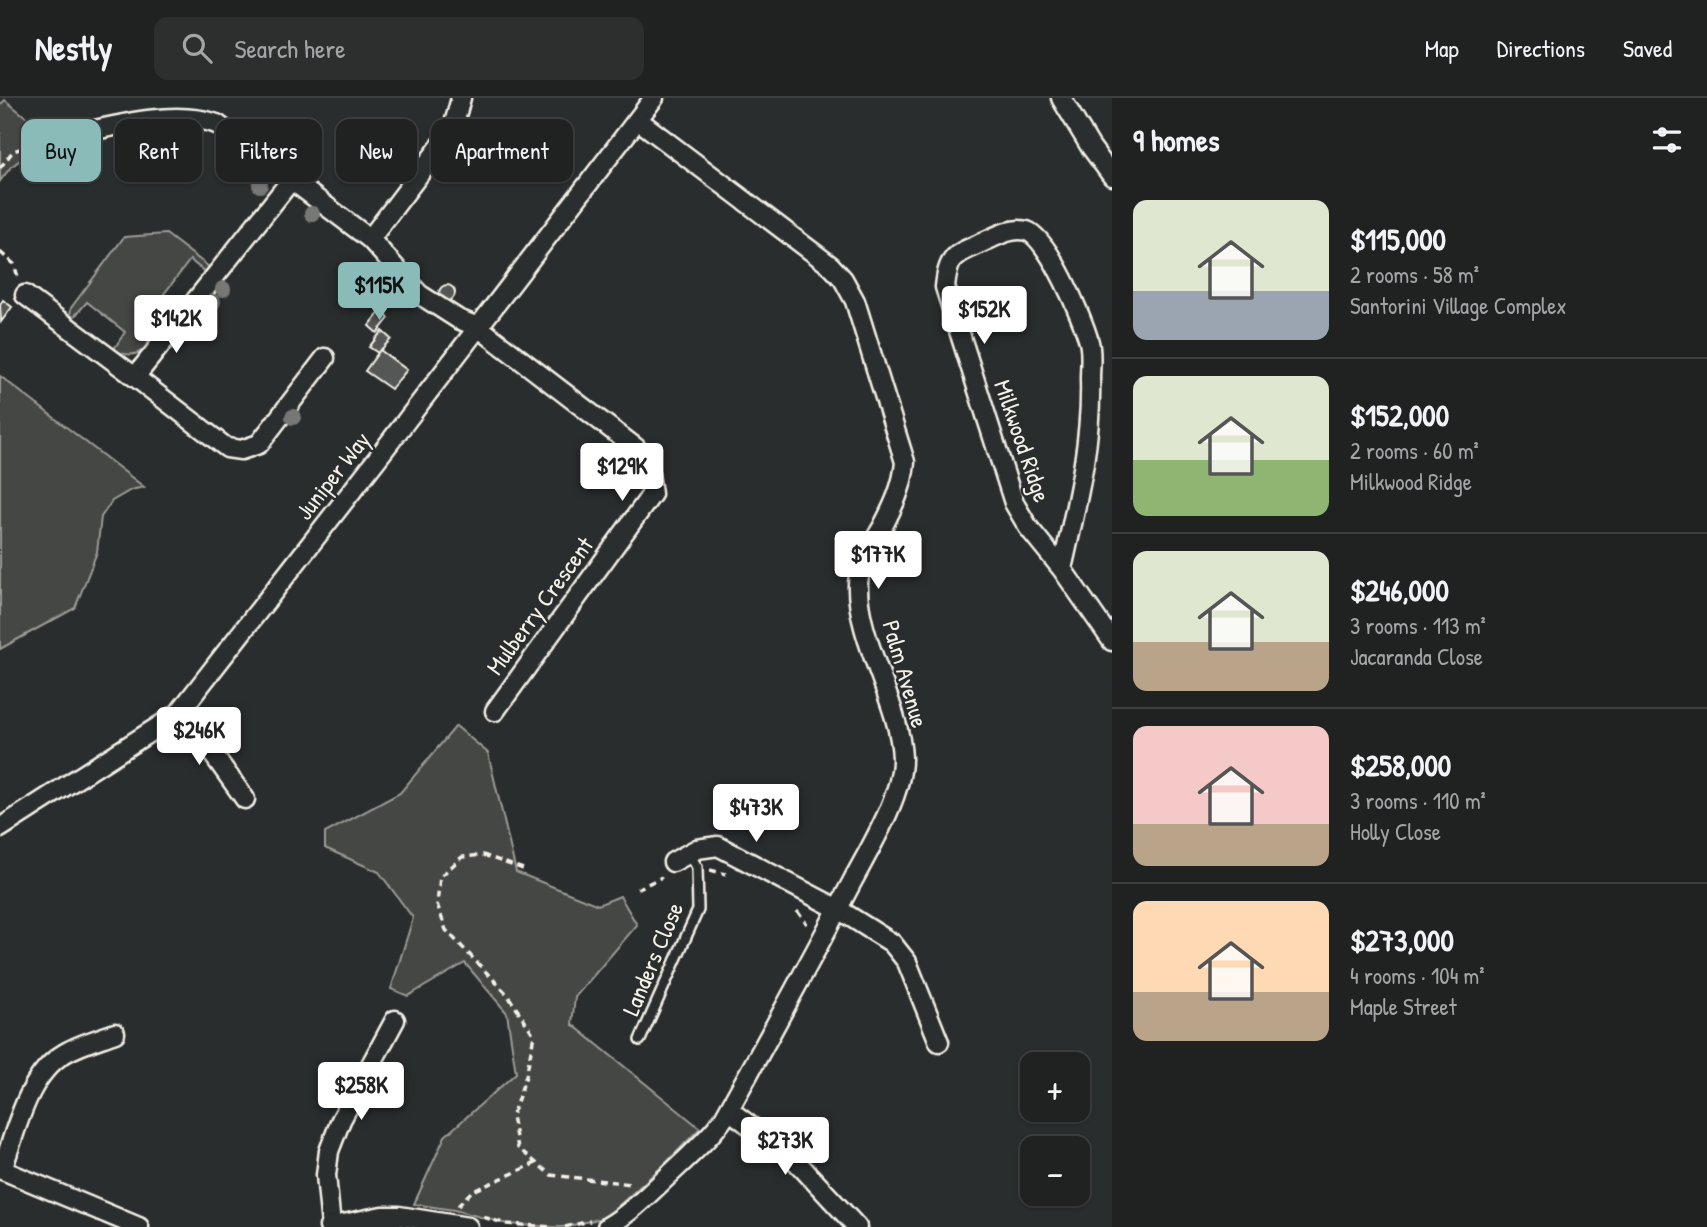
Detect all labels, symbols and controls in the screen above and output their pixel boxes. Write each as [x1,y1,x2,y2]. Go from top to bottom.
search box [154,17,644,80]
text: Nestly [35,26,112,70]
icon: search [178,29,216,67]
text: Search here [234,31,346,66]
text: Map [1425,32,1459,64]
text: Directions [1497,32,1585,64]
text: Saved [1623,32,1672,64]
chip: Buy [21,119,101,182]
chip: Rent [115,119,202,182]
chip: Filters [216,119,322,182]
chip: New [336,119,417,182]
chip: Apartment [431,119,573,182]
text: 9 homes [1133,120,1220,160]
icon: filters [1648,121,1686,159]
text: $115,000 [1350,219,1446,259]
icon: home [1189,228,1273,312]
text: 2 rooms · 58 m² [1350,259,1479,290]
pin: $115K [330,262,428,322]
text: $115K [354,269,404,300]
pin: $152K [935,286,1033,346]
text: Santorini Village Complex [1350,290,1567,321]
text: $152K [958,293,1010,324]
pin: $142K [127,296,225,355]
text: $142K [150,302,202,333]
street label: Milkwood Ridge [987,375,1059,506]
text: $152,000 [1350,395,1449,435]
icon: home [1189,404,1273,488]
street label: Juniper Way [288,425,377,526]
text: 2 rooms · 60 m² [1350,435,1479,466]
pin: $129K [573,444,671,503]
text: $129K [596,450,648,481]
text: Milkwood Ridge [1350,466,1472,497]
street label: Mulberry Crescent [478,529,600,681]
pin: $177K [829,532,927,591]
text: $177K [851,538,905,569]
text: $246,000 [1350,570,1449,610]
icon: home [1189,579,1273,663]
text: 3 rooms · 113 m² [1350,610,1486,641]
street label: Palm Avenue [875,616,937,731]
text: Jacaranda Close [1350,641,1483,672]
pin: $246K [150,708,248,767]
text: $246K [173,714,225,745]
text: $258,000 [1350,745,1451,785]
icon: home [1189,754,1273,838]
pin: $473K [707,784,805,844]
text: 3 rooms · 110 m² [1350,785,1486,816]
text: $473K [729,791,783,822]
text: Holly Close [1350,816,1441,847]
street label: Landers Close [614,897,690,1020]
text: $273,000 [1350,920,1454,960]
icon: home [1189,929,1273,1013]
text: 4 rooms · 104 m² [1350,960,1484,991]
text: Maple Street [1350,991,1457,1022]
map controls [1020,1052,1090,1206]
button: + [1020,1052,1090,1122]
pin: $258K [312,1062,410,1122]
text: $258K [334,1069,388,1100]
pin: $273K [736,1118,834,1177]
text: $273K [757,1124,813,1155]
button: − [1020,1136,1090,1206]

